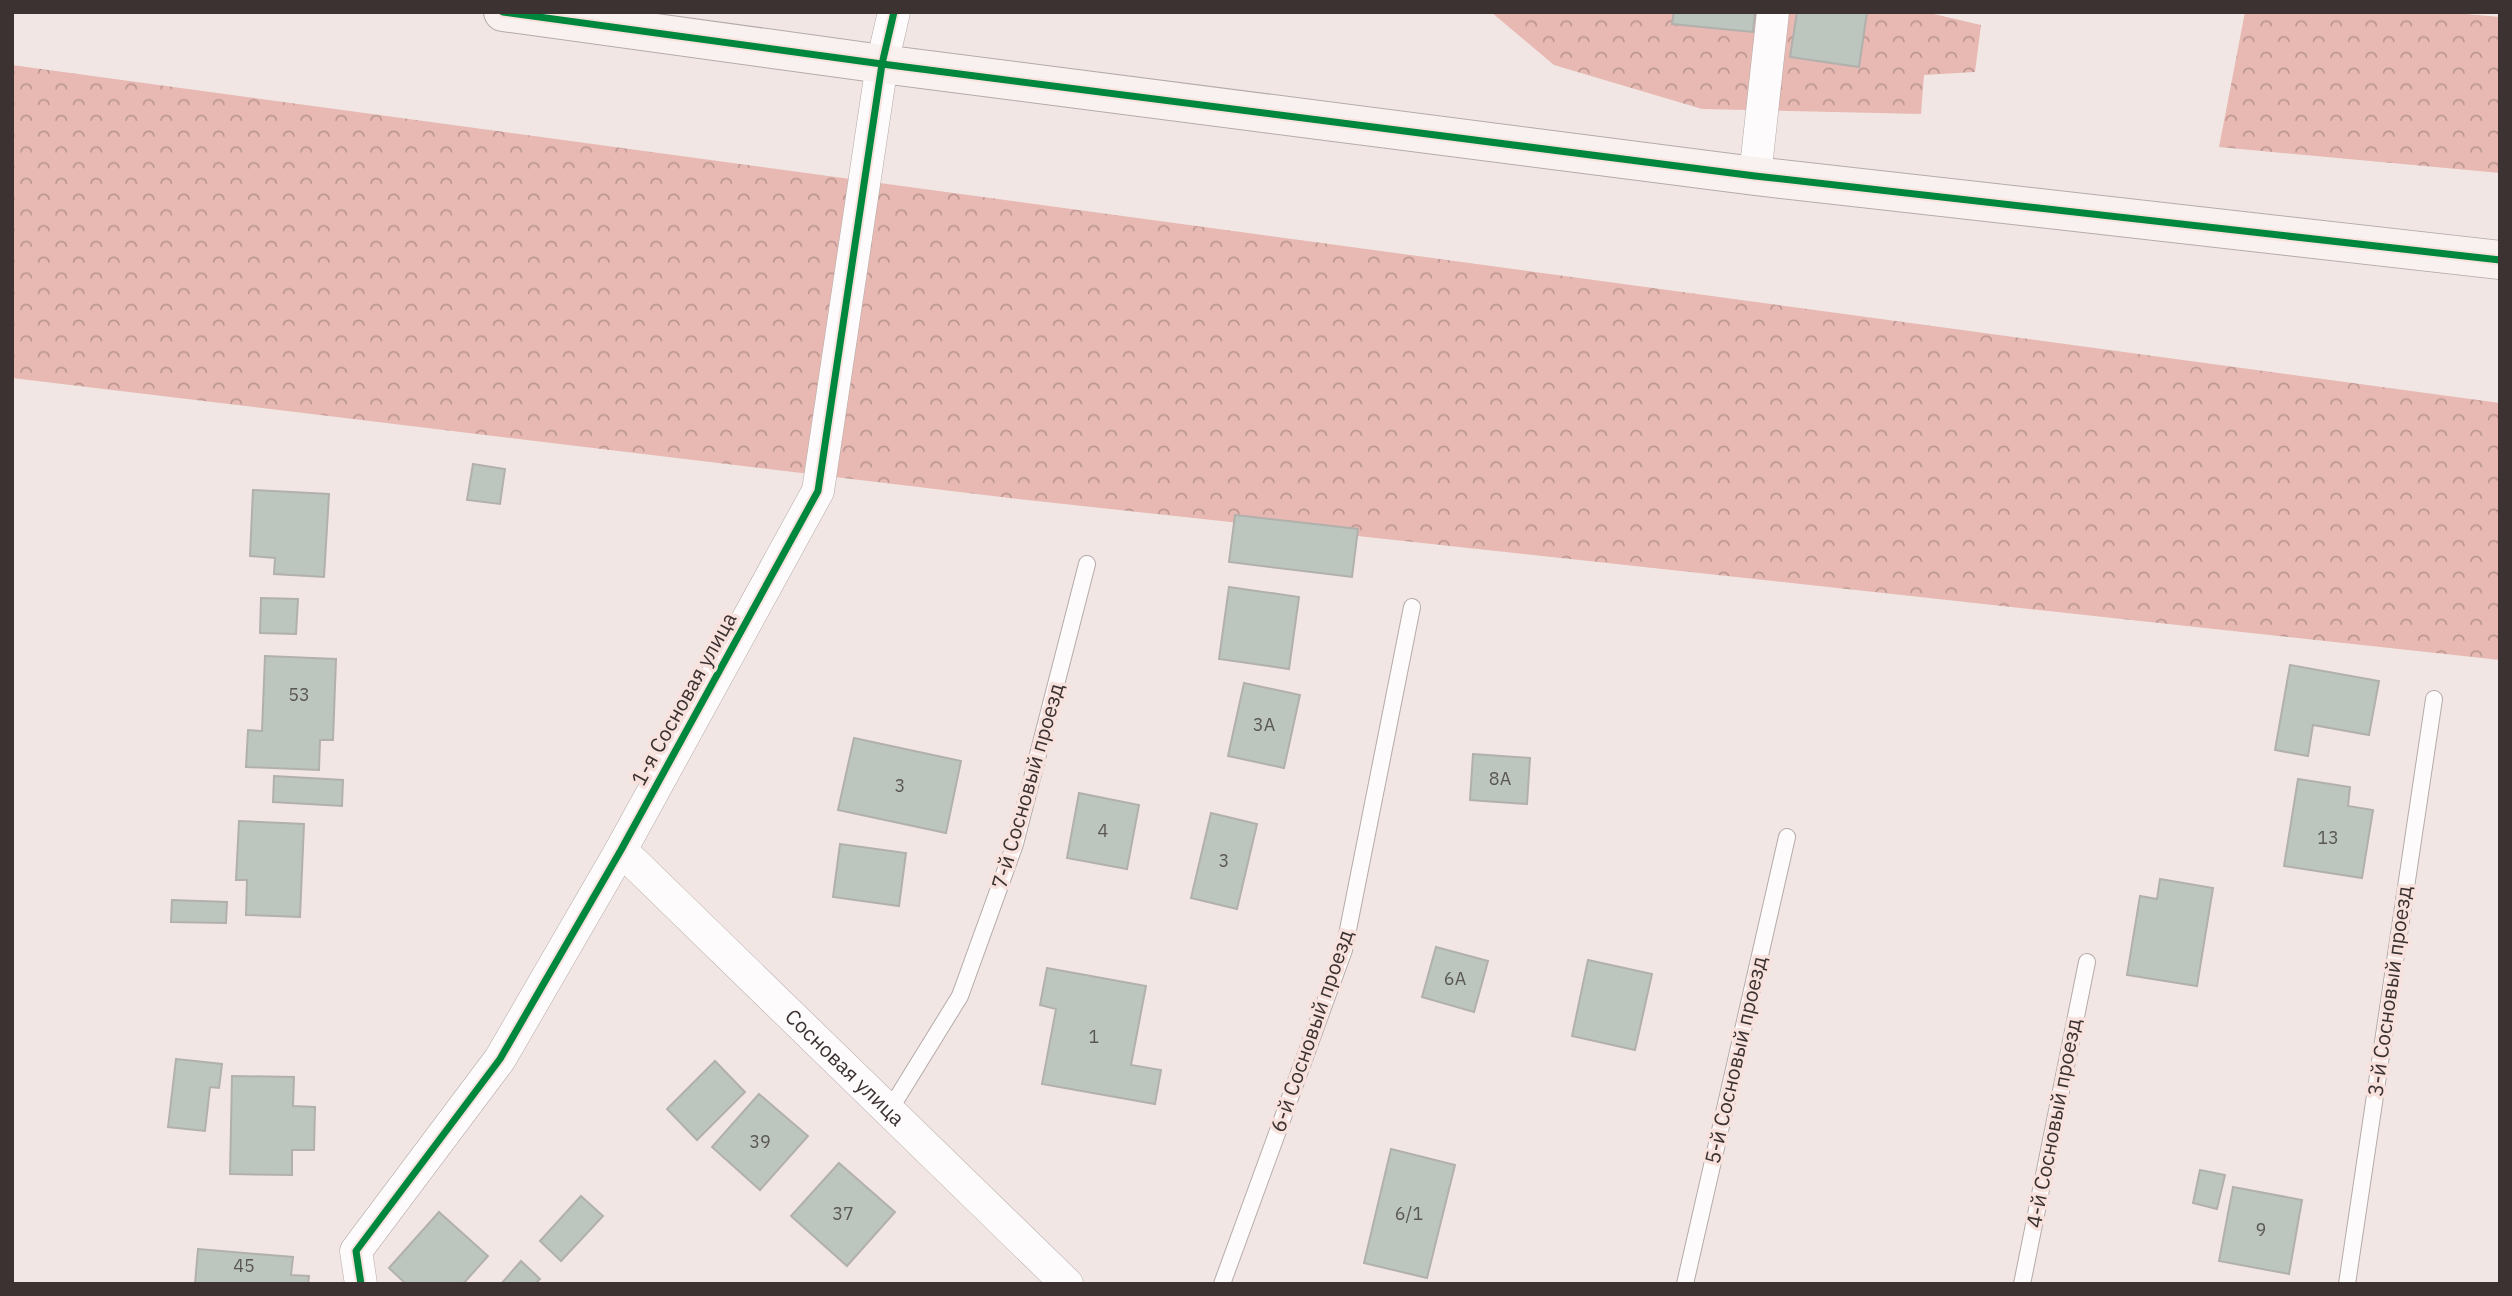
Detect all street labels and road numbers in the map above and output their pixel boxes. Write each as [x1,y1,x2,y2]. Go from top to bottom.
street label: 1-я Сосновая улица [624,607,742,790]
street label: 7-й Сосновый проезд [984,680,1070,892]
street label: 3-й Сосновый проезд [2360,884,2418,1098]
street label: 6-й Сосновый проезд [1263,926,1359,1136]
street label: 5-й Сосновый проезд [1697,953,1773,1166]
street label: Сосновая улица [779,1002,911,1132]
street label: 4-й Сосновый проезд [2019,1016,2087,1230]

